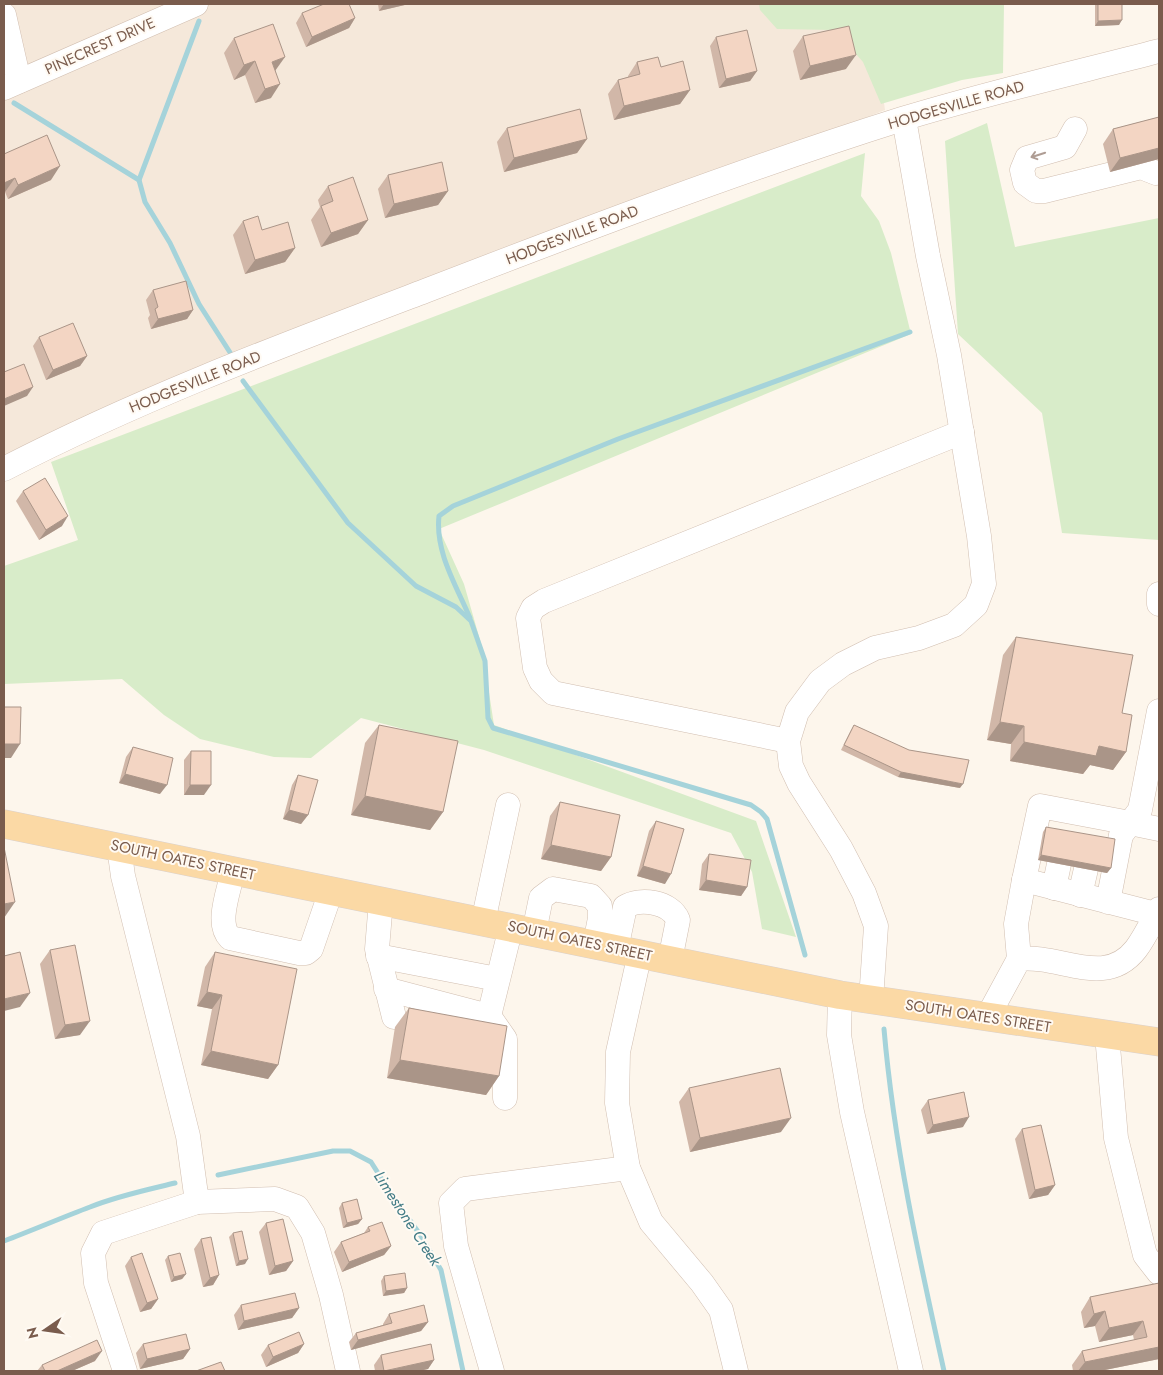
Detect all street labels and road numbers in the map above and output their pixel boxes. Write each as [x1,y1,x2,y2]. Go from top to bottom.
street label: PINECREST DRIVE [41,12,159,80]
street label: HODGESVILLE ROAD [885,75,1027,135]
street label: HODGESVILLE ROAD [502,200,642,270]
street label: HODGESVILLE ROAD [126,345,264,419]
street label: SOUTH OATES STREET [109,834,257,886]
street label: SOUTH OATES STREET [506,915,654,967]
street label: SOUTH OATES STREET [904,994,1052,1038]

